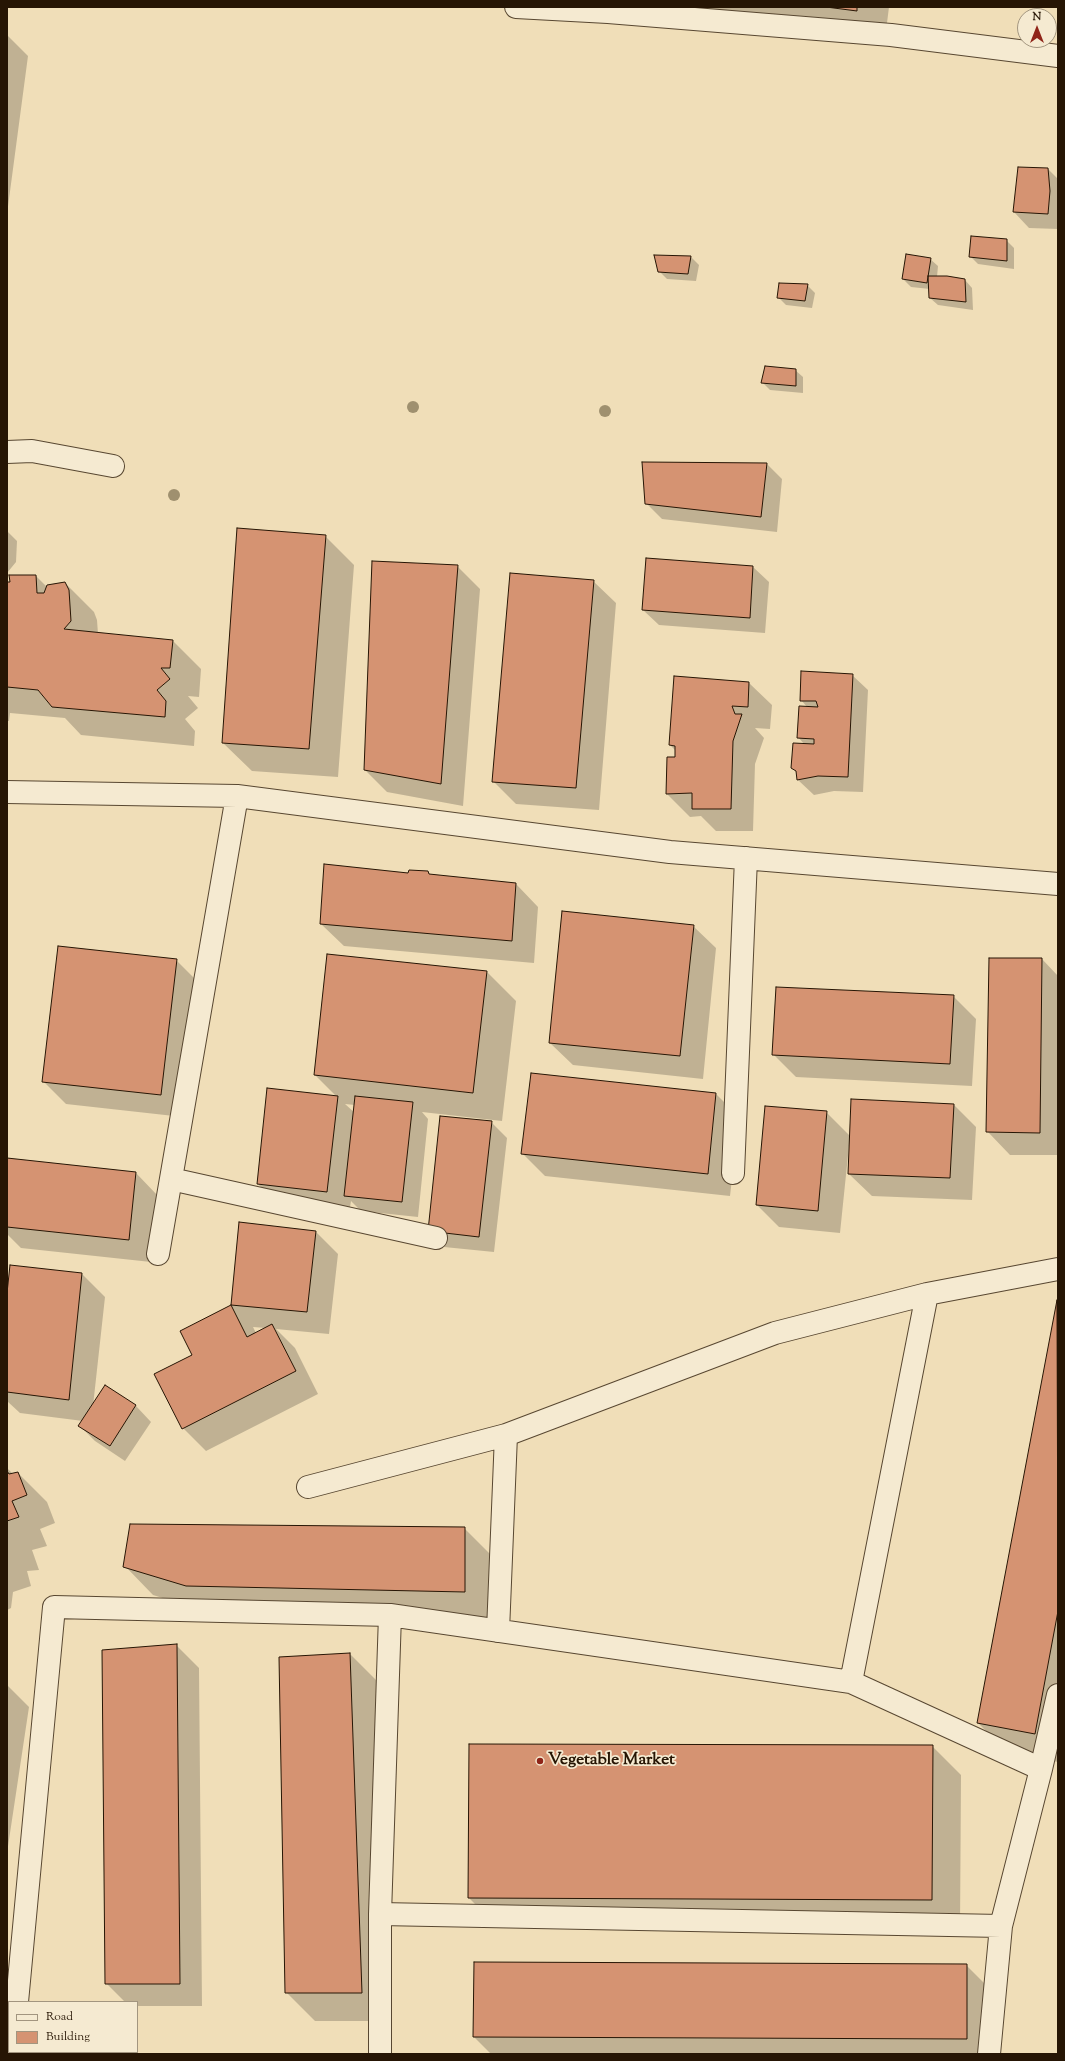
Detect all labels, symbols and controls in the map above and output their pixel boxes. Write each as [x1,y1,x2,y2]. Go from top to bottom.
north arrow [1017,8,1057,48]
text: N [1033,9,1041,25]
place label: Vegetable Market [548,1751,675,1771]
marker: Vegetable Market [535,1756,545,1766]
legend [8,2001,138,2053]
text: Road [46,2008,73,2026]
text: Building [46,2028,90,2046]

